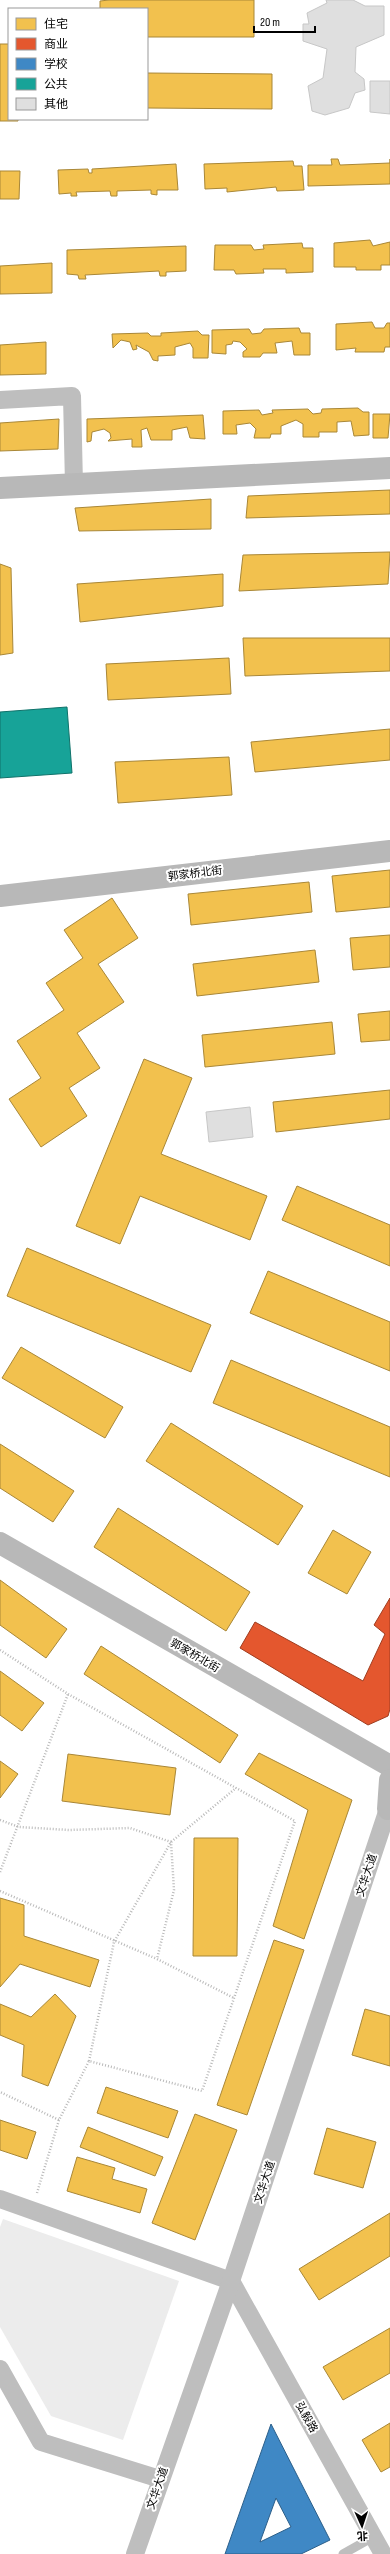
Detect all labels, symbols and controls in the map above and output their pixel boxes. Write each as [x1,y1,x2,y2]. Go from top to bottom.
legend [8,8,148,120]
scale bar [254,8,315,34]
text: 20 m [260,15,280,30]
text: 住宅 [44,17,68,32]
text: 商业 [44,37,68,52]
text: 学校 [44,57,68,72]
text: 公共 [44,77,68,92]
text: 其他 [44,97,68,112]
street label: 郭家桥北街 [167,864,223,883]
street label: 郭家桥北街 [168,1636,222,1675]
street label: 文华大道 [353,1852,379,1898]
street label: 文华大道 [251,2159,277,2205]
street label: 弘毅路 [293,2400,320,2435]
street label: 文华大道 [144,2465,171,2511]
north arrow [342,2506,382,2546]
text: 北 [357,2529,368,2542]

